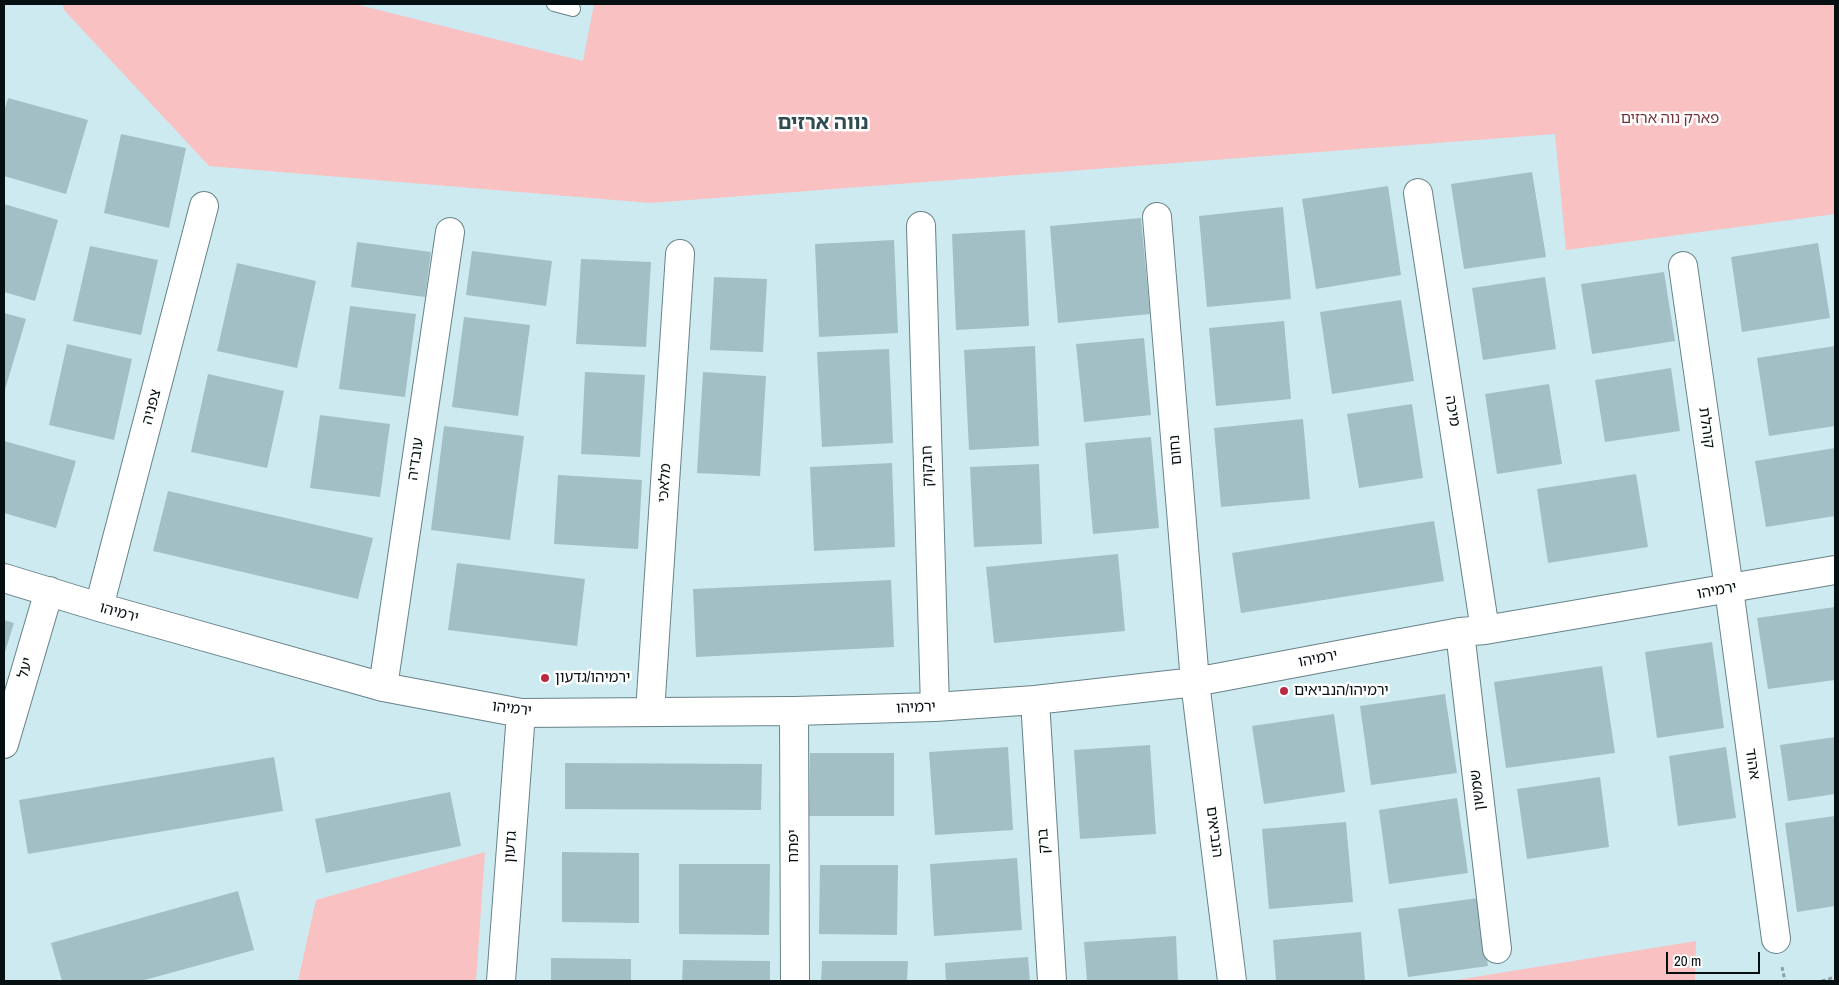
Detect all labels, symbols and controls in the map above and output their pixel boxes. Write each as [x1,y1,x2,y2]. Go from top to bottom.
park label: פארק נוה ארזים [1621,110,1719,128]
district label: נווה ארזים [777,112,869,136]
street label: צפניה [139,387,165,427]
street label: מיכה [1441,394,1463,428]
street label: קוהלת [1694,406,1718,450]
street label: נחום [1166,434,1186,466]
street label: עובדיה [404,436,428,482]
street label: חבקוק [918,445,938,487]
street label: מלאכי [655,463,675,503]
street label: ירמיהו [1696,579,1738,603]
street label: ירמיהו [97,599,141,627]
street label: ירמיהו [1297,646,1339,672]
street label: יעל [14,655,38,681]
place label: ירמיהו/גדעון [555,669,630,687]
marker: ירמיהו/גדעון [539,672,551,684]
place label: ירמיהו/הנביאים [1294,682,1389,700]
marker: ירמיהו/הנביאים [1278,685,1290,697]
street label: ירמיהו [491,698,533,720]
street label: ירמיהו [896,698,936,718]
street label: אהוד [1741,747,1763,781]
street label: שמשון [1467,768,1489,812]
street label: הנביאים [1202,805,1226,859]
street label: ברק [1034,828,1054,854]
street label: יפתח [785,829,803,863]
street label: גדעון [501,830,521,864]
scale bar [1669,942,1763,974]
text: 20 m [1674,950,1701,971]

